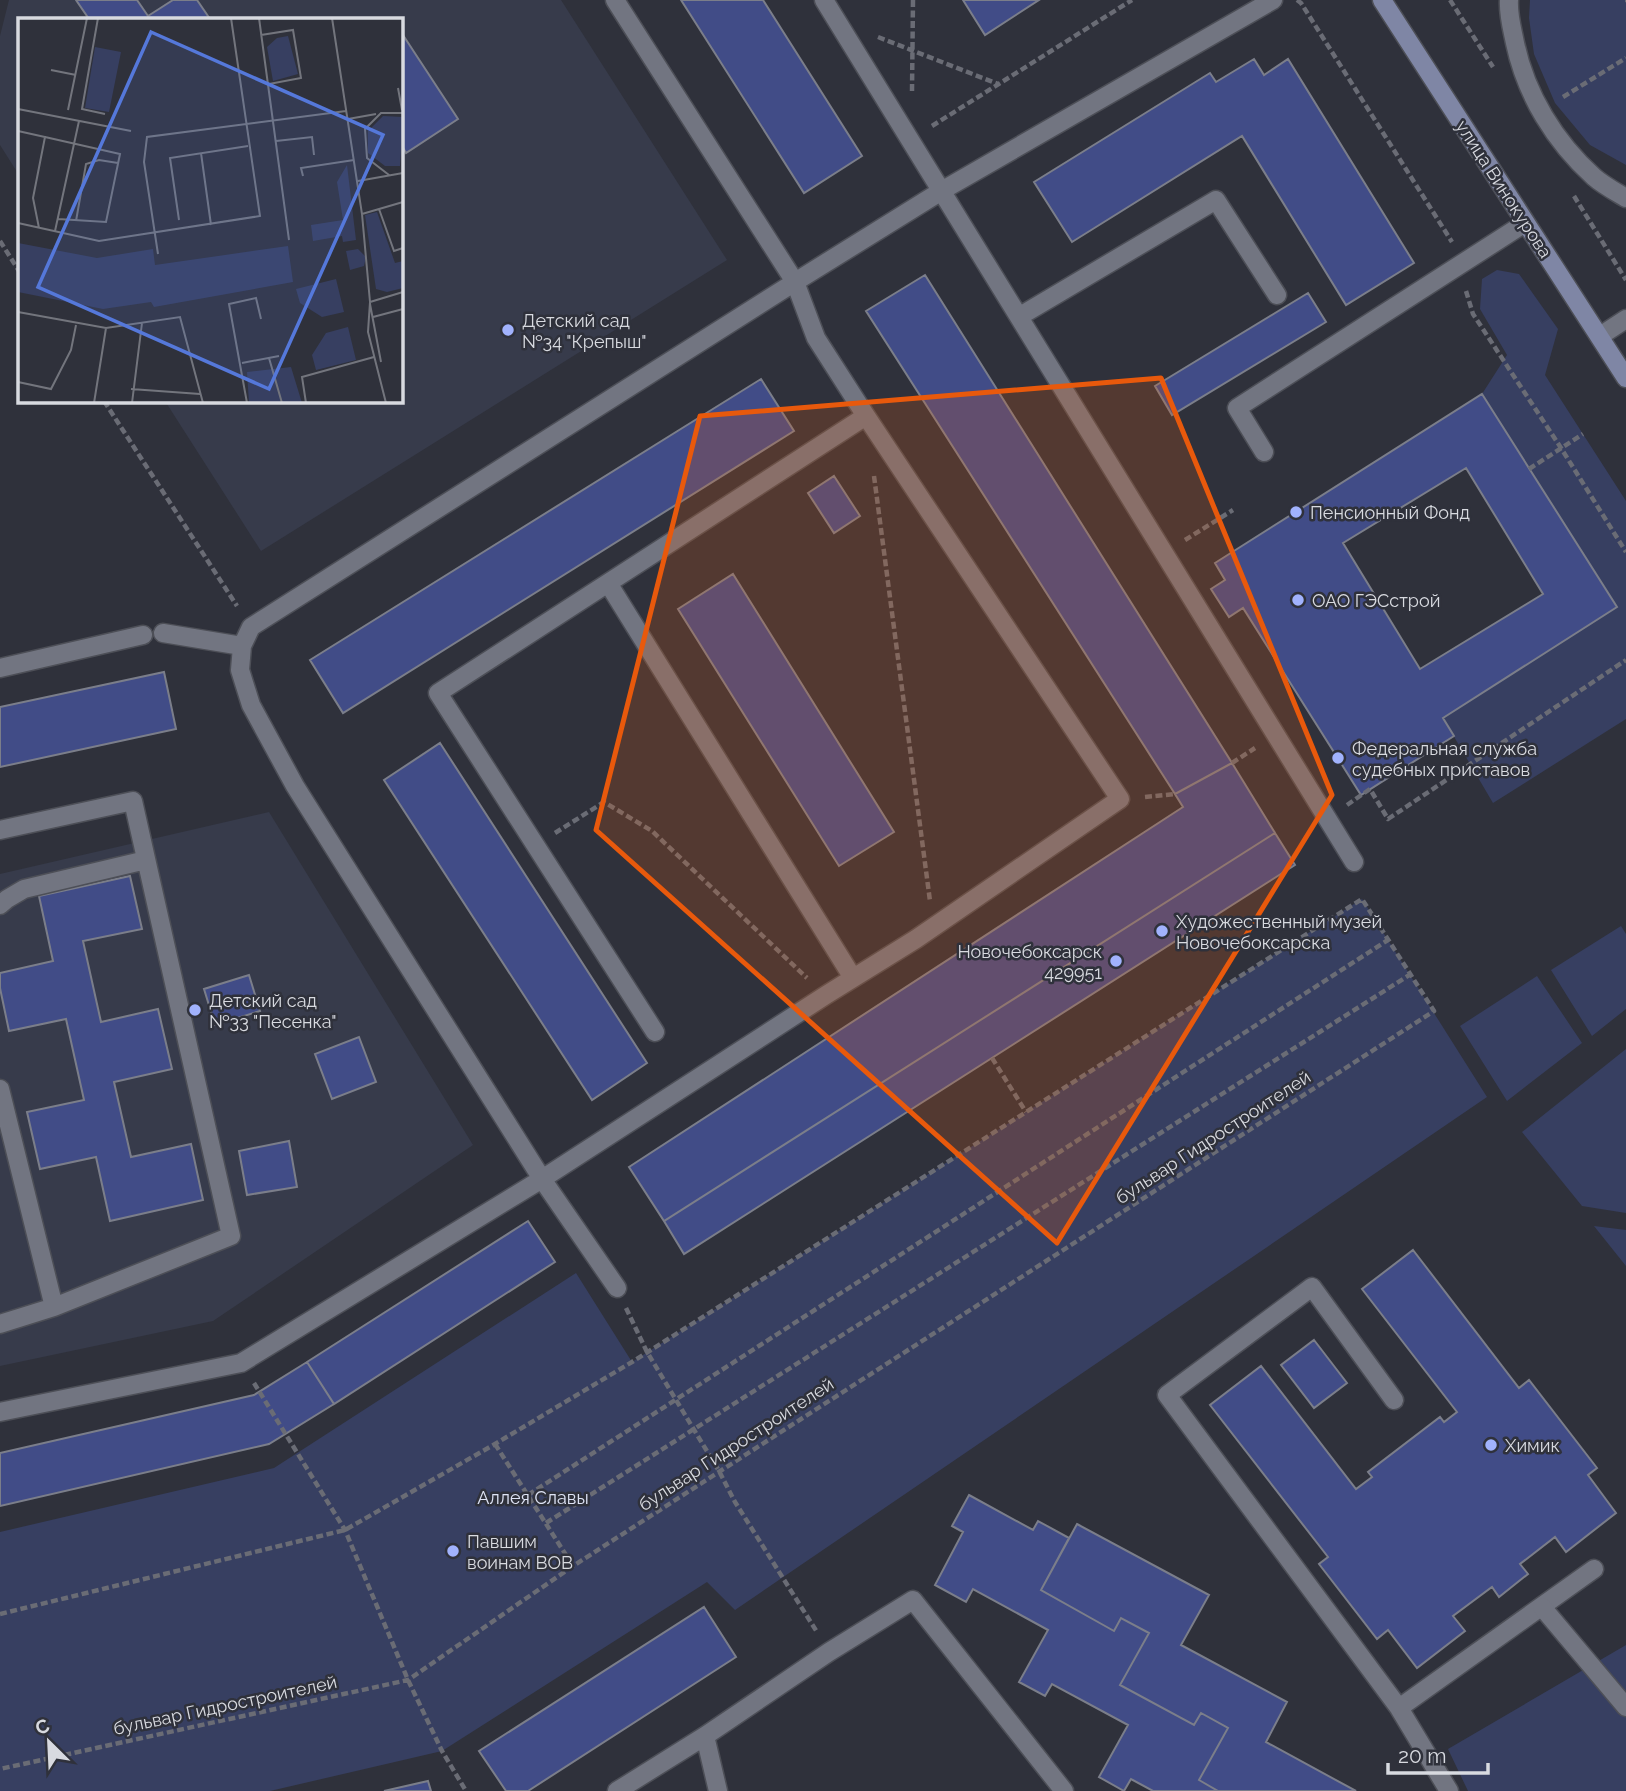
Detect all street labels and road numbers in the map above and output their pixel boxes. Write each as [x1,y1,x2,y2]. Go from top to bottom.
street label: улица Винокурова [1452,116,1556,262]
street label: бульвар Гидростроителей [1112,1066,1314,1208]
street label: бульвар Гидростроителей [635,1373,837,1515]
street label: бульвар Гидростроителей [111,1671,339,1739]

